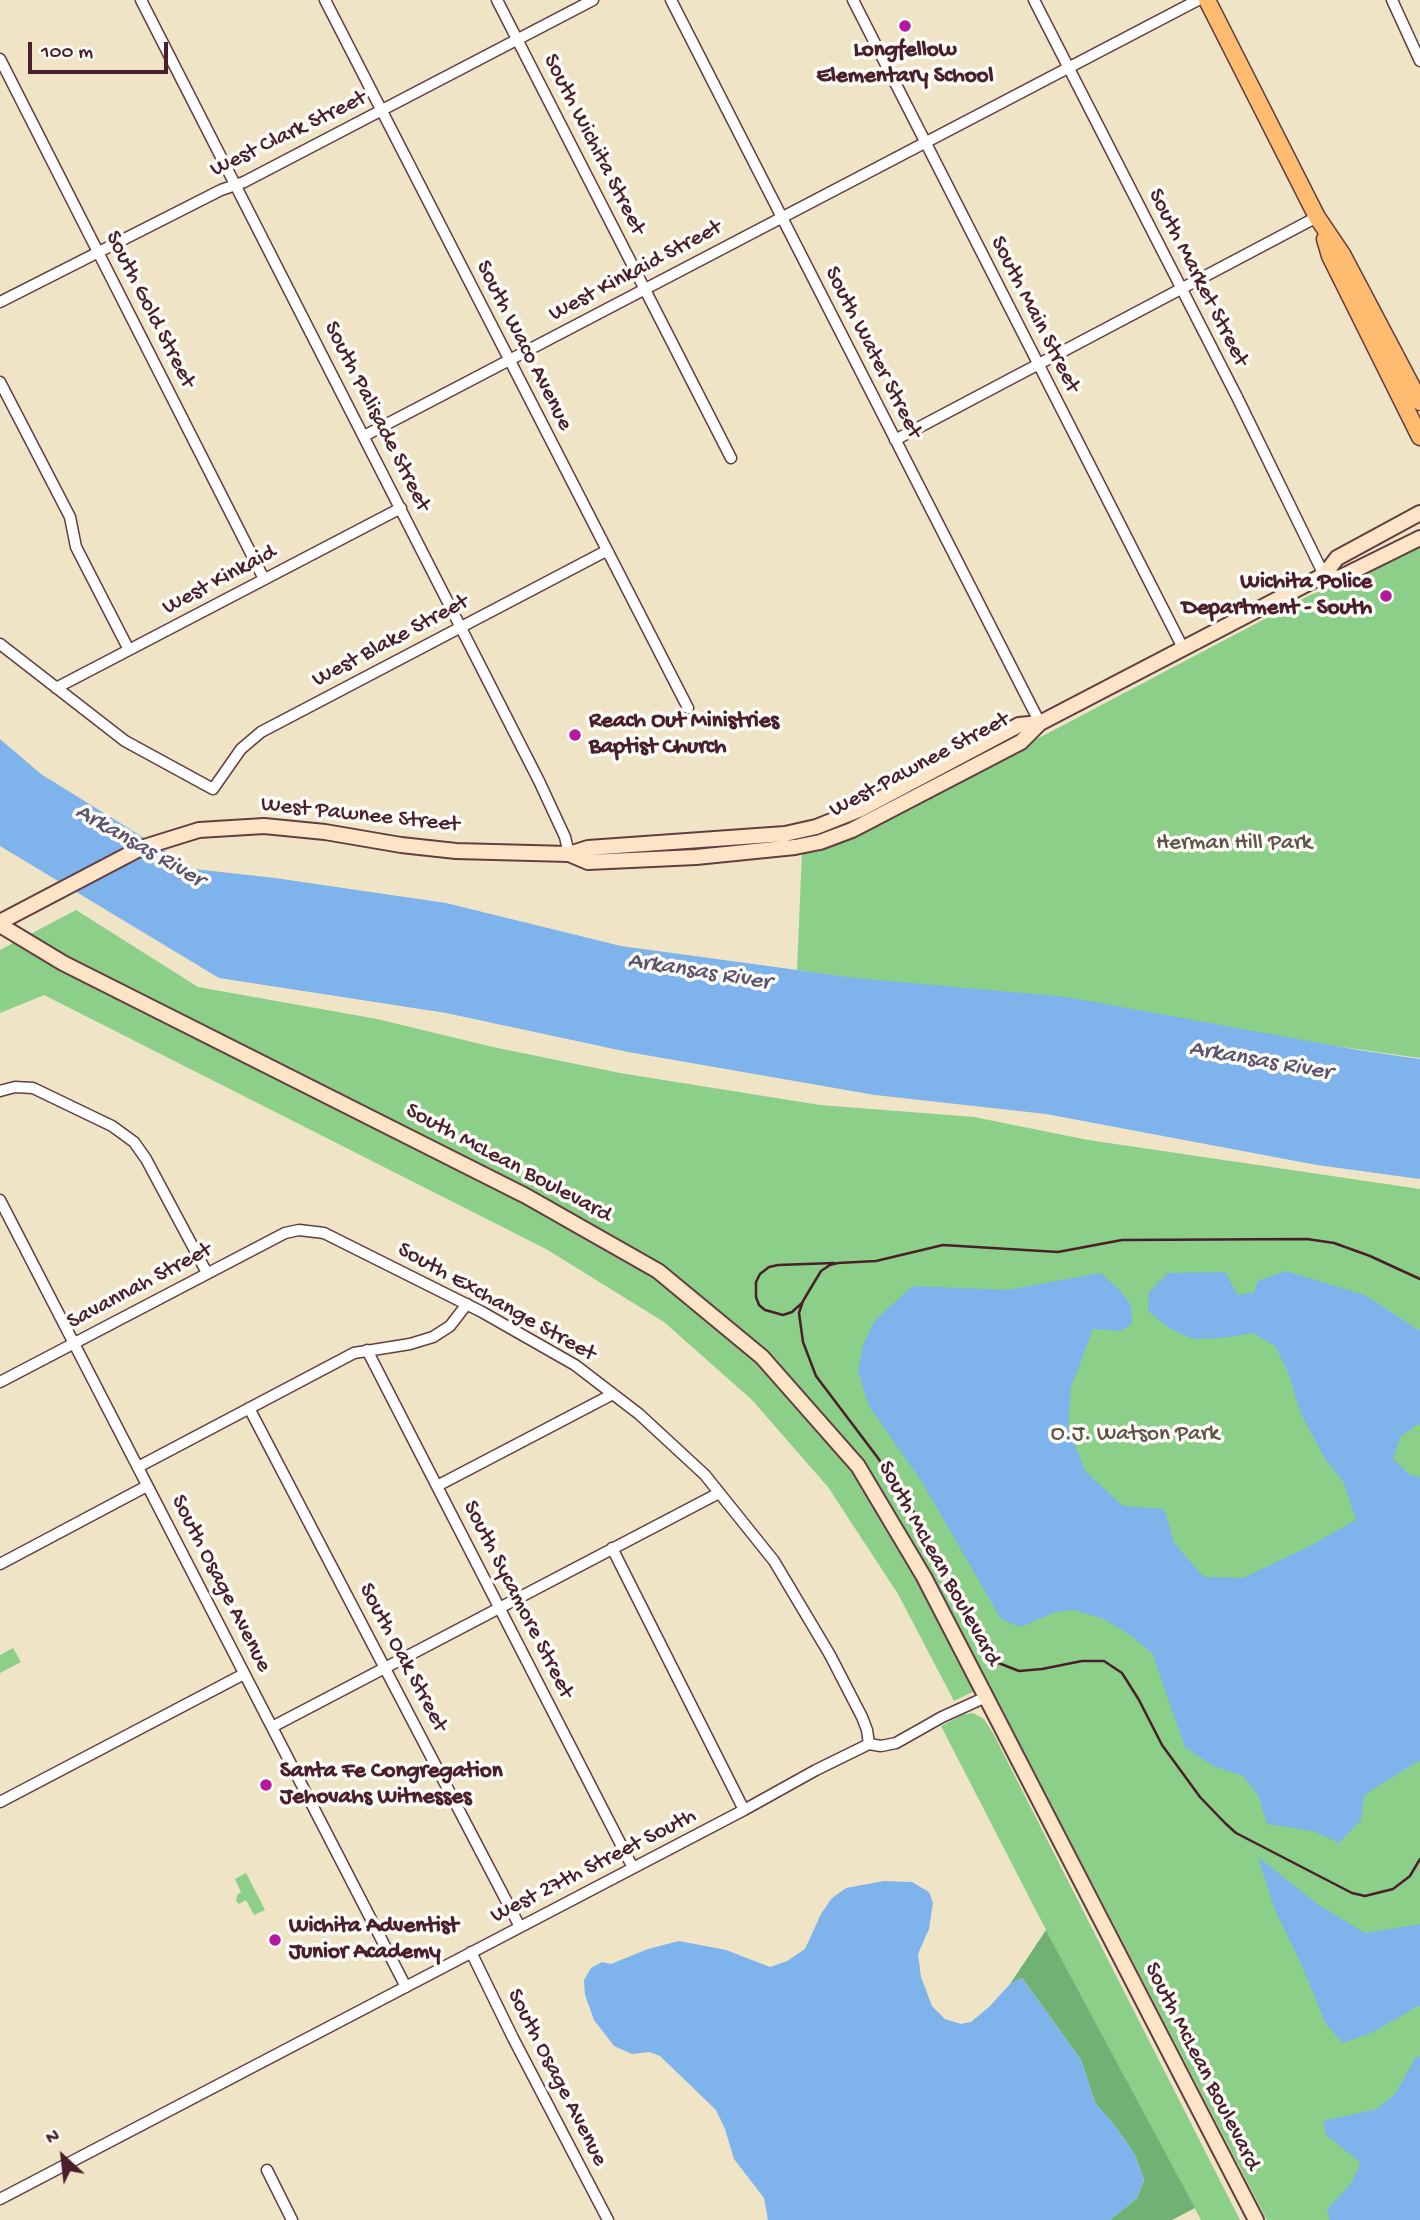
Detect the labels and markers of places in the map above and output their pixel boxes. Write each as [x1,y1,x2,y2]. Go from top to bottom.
marker: Longfellow Elementary School [897,18,913,34]
place label: Longfellow Elementary School [816,37,994,91]
place label: Wichita Police Department - South [1182,569,1372,623]
marker: Wichita Police Department - South [1378,588,1394,604]
place label: Reach Out Ministries Baptist Church [589,708,779,762]
marker: Reach Out Ministries Baptist Church [567,727,583,743]
place label: Santa Fe Congregation Jehovahs Witnesses [280,1758,503,1812]
marker: Santa Fe Congregation Jehovahs Witnesses [258,1777,274,1793]
place label: Wichita Adventist Junior Academy [289,1913,459,1967]
marker: Wichita Adventist Junior Academy [267,1932,283,1948]

